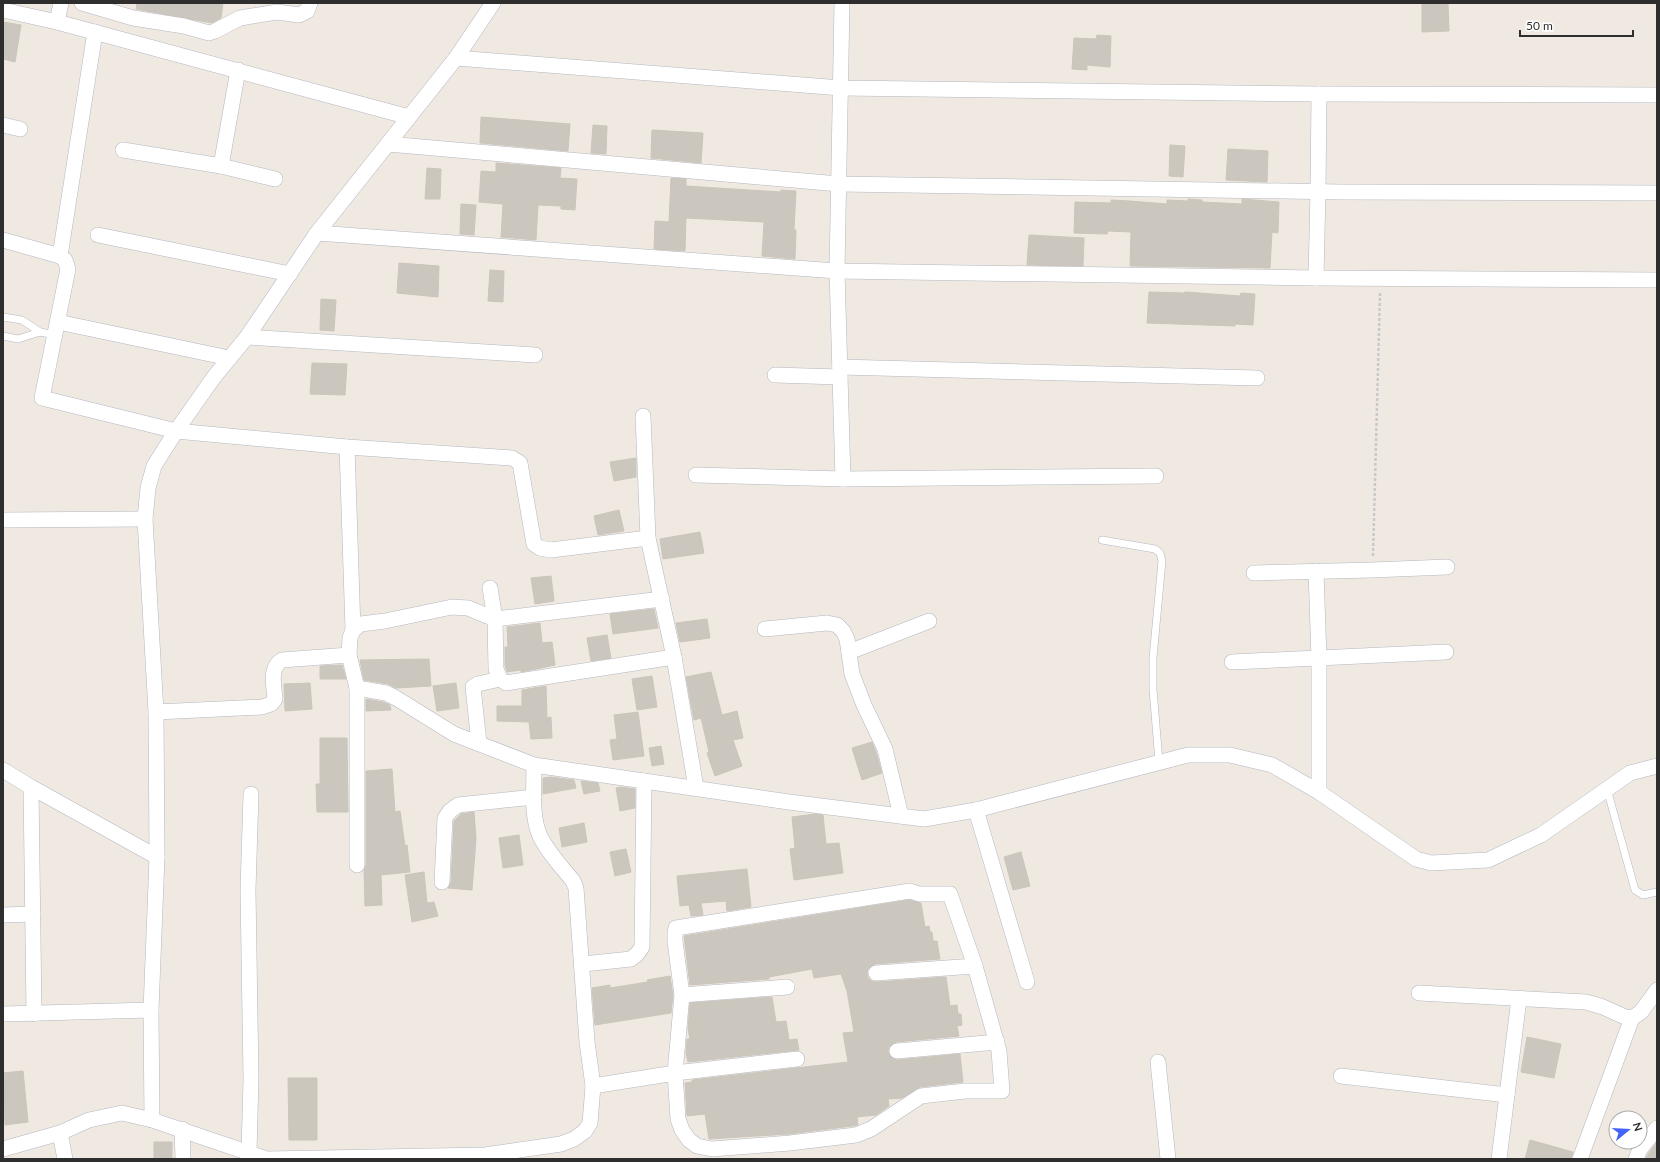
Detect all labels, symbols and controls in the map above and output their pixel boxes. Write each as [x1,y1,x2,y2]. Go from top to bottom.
scale bar [1520,12,1633,38]
text: 50 m [1526,18,1553,33]
north arrow [1608,1110,1648,1150]
text: N [1630,1121,1645,1133]

